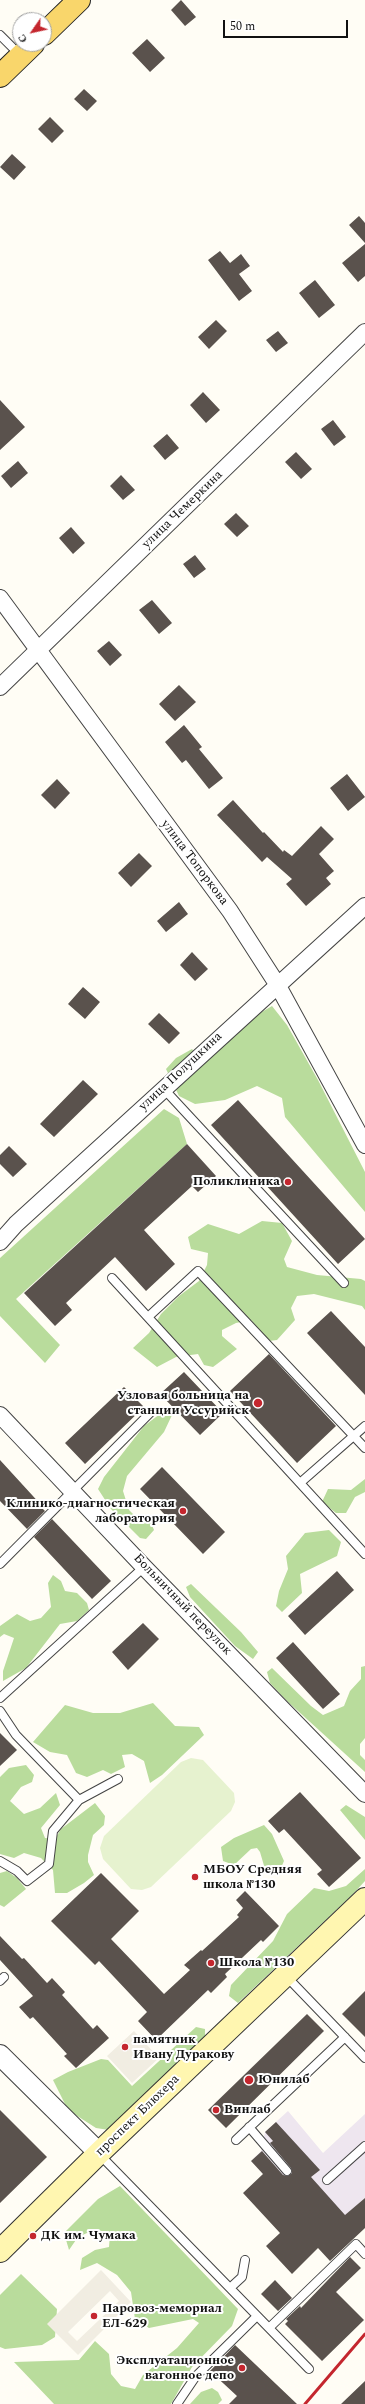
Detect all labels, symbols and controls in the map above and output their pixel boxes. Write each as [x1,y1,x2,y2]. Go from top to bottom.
north arrow [12,12,52,52]
scale bar [225,12,350,38]
text: 50 m [230,17,255,36]
text: С [13,30,32,46]
street label: улица Чемеркина [139,468,227,552]
street label: улица Топоркова [157,817,231,909]
street label: улица Полушкина [136,1029,226,1115]
place label: Поликлиника [193,1174,280,1190]
marker: Поликлиника [283,1177,293,1187]
place label: Узловая больница на станции Уссурийск [117,1388,249,1419]
marker: Узловая больница на станции Уссурийск [252,1397,264,1409]
place label: Клинико-диагностическая лаборатория [6,1496,175,1527]
marker: Клинико-диагностическая лаборатория [178,1506,188,1516]
street label: Больничный переулок [129,1551,235,1659]
place label: МБОУ Средняя школа №130 [203,1862,302,1893]
marker: МБОУ Средняя школа №130 [190,1872,200,1882]
place label: Школа №130 [219,1955,294,1971]
marker: Школа №130 [206,1958,216,1968]
place label: памятник Ивану Дуракову [133,2032,234,2063]
marker: памятник Ивану Дуракову [120,2042,130,2052]
street label: проспект Блюхера [93,2072,183,2160]
place label: Юнилаб [258,2072,310,2088]
marker: Юнилаб [243,2074,255,2086]
place label: Винлаб [224,2102,271,2118]
marker: Винлаб [211,2105,221,2115]
place label: ДК им. Чумака [41,2228,136,2244]
marker: ДК им. Чумака [28,2231,38,2241]
place label: Паровоз-мемориал ЕЛ-629 [102,2301,222,2332]
marker: Паровоз-мемориал ЕЛ-629 [89,2311,99,2321]
place label: Эксплуатационное вагонное депо [116,2353,234,2384]
marker: Эксплуатационное вагонное депо [237,2363,247,2373]

